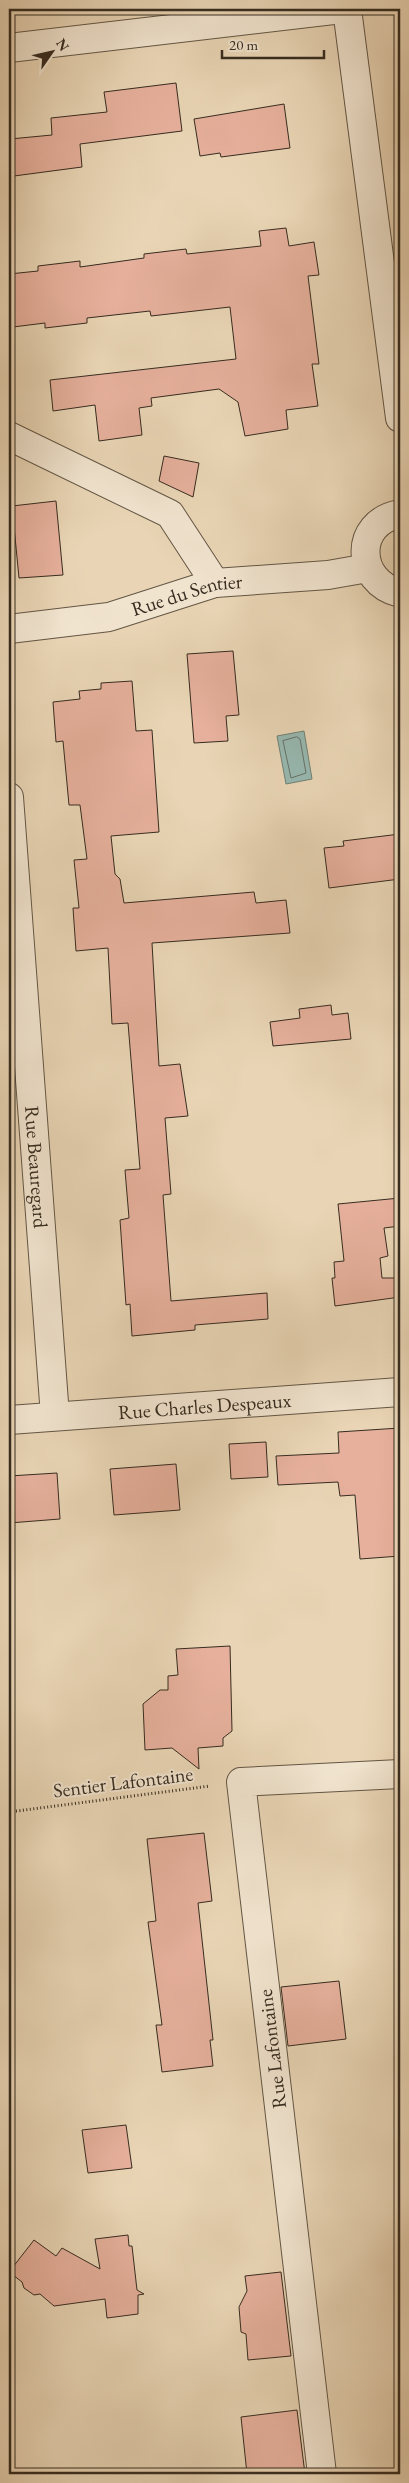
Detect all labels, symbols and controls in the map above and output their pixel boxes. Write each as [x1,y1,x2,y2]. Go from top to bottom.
north arrow [28,28,78,78]
scale bar [222,28,324,60]
text: N [52,35,74,55]
text: 20 m [229,35,258,54]
street label: Rue du Sentier [128,568,243,622]
street label: Rue Beauregard [19,1105,54,1230]
street label: Rue Charles Despeaux [117,1387,292,1425]
street label: Sentier Lafontaine [52,1760,195,1803]
street label: Rue Lafontaine [252,1988,292,2110]

